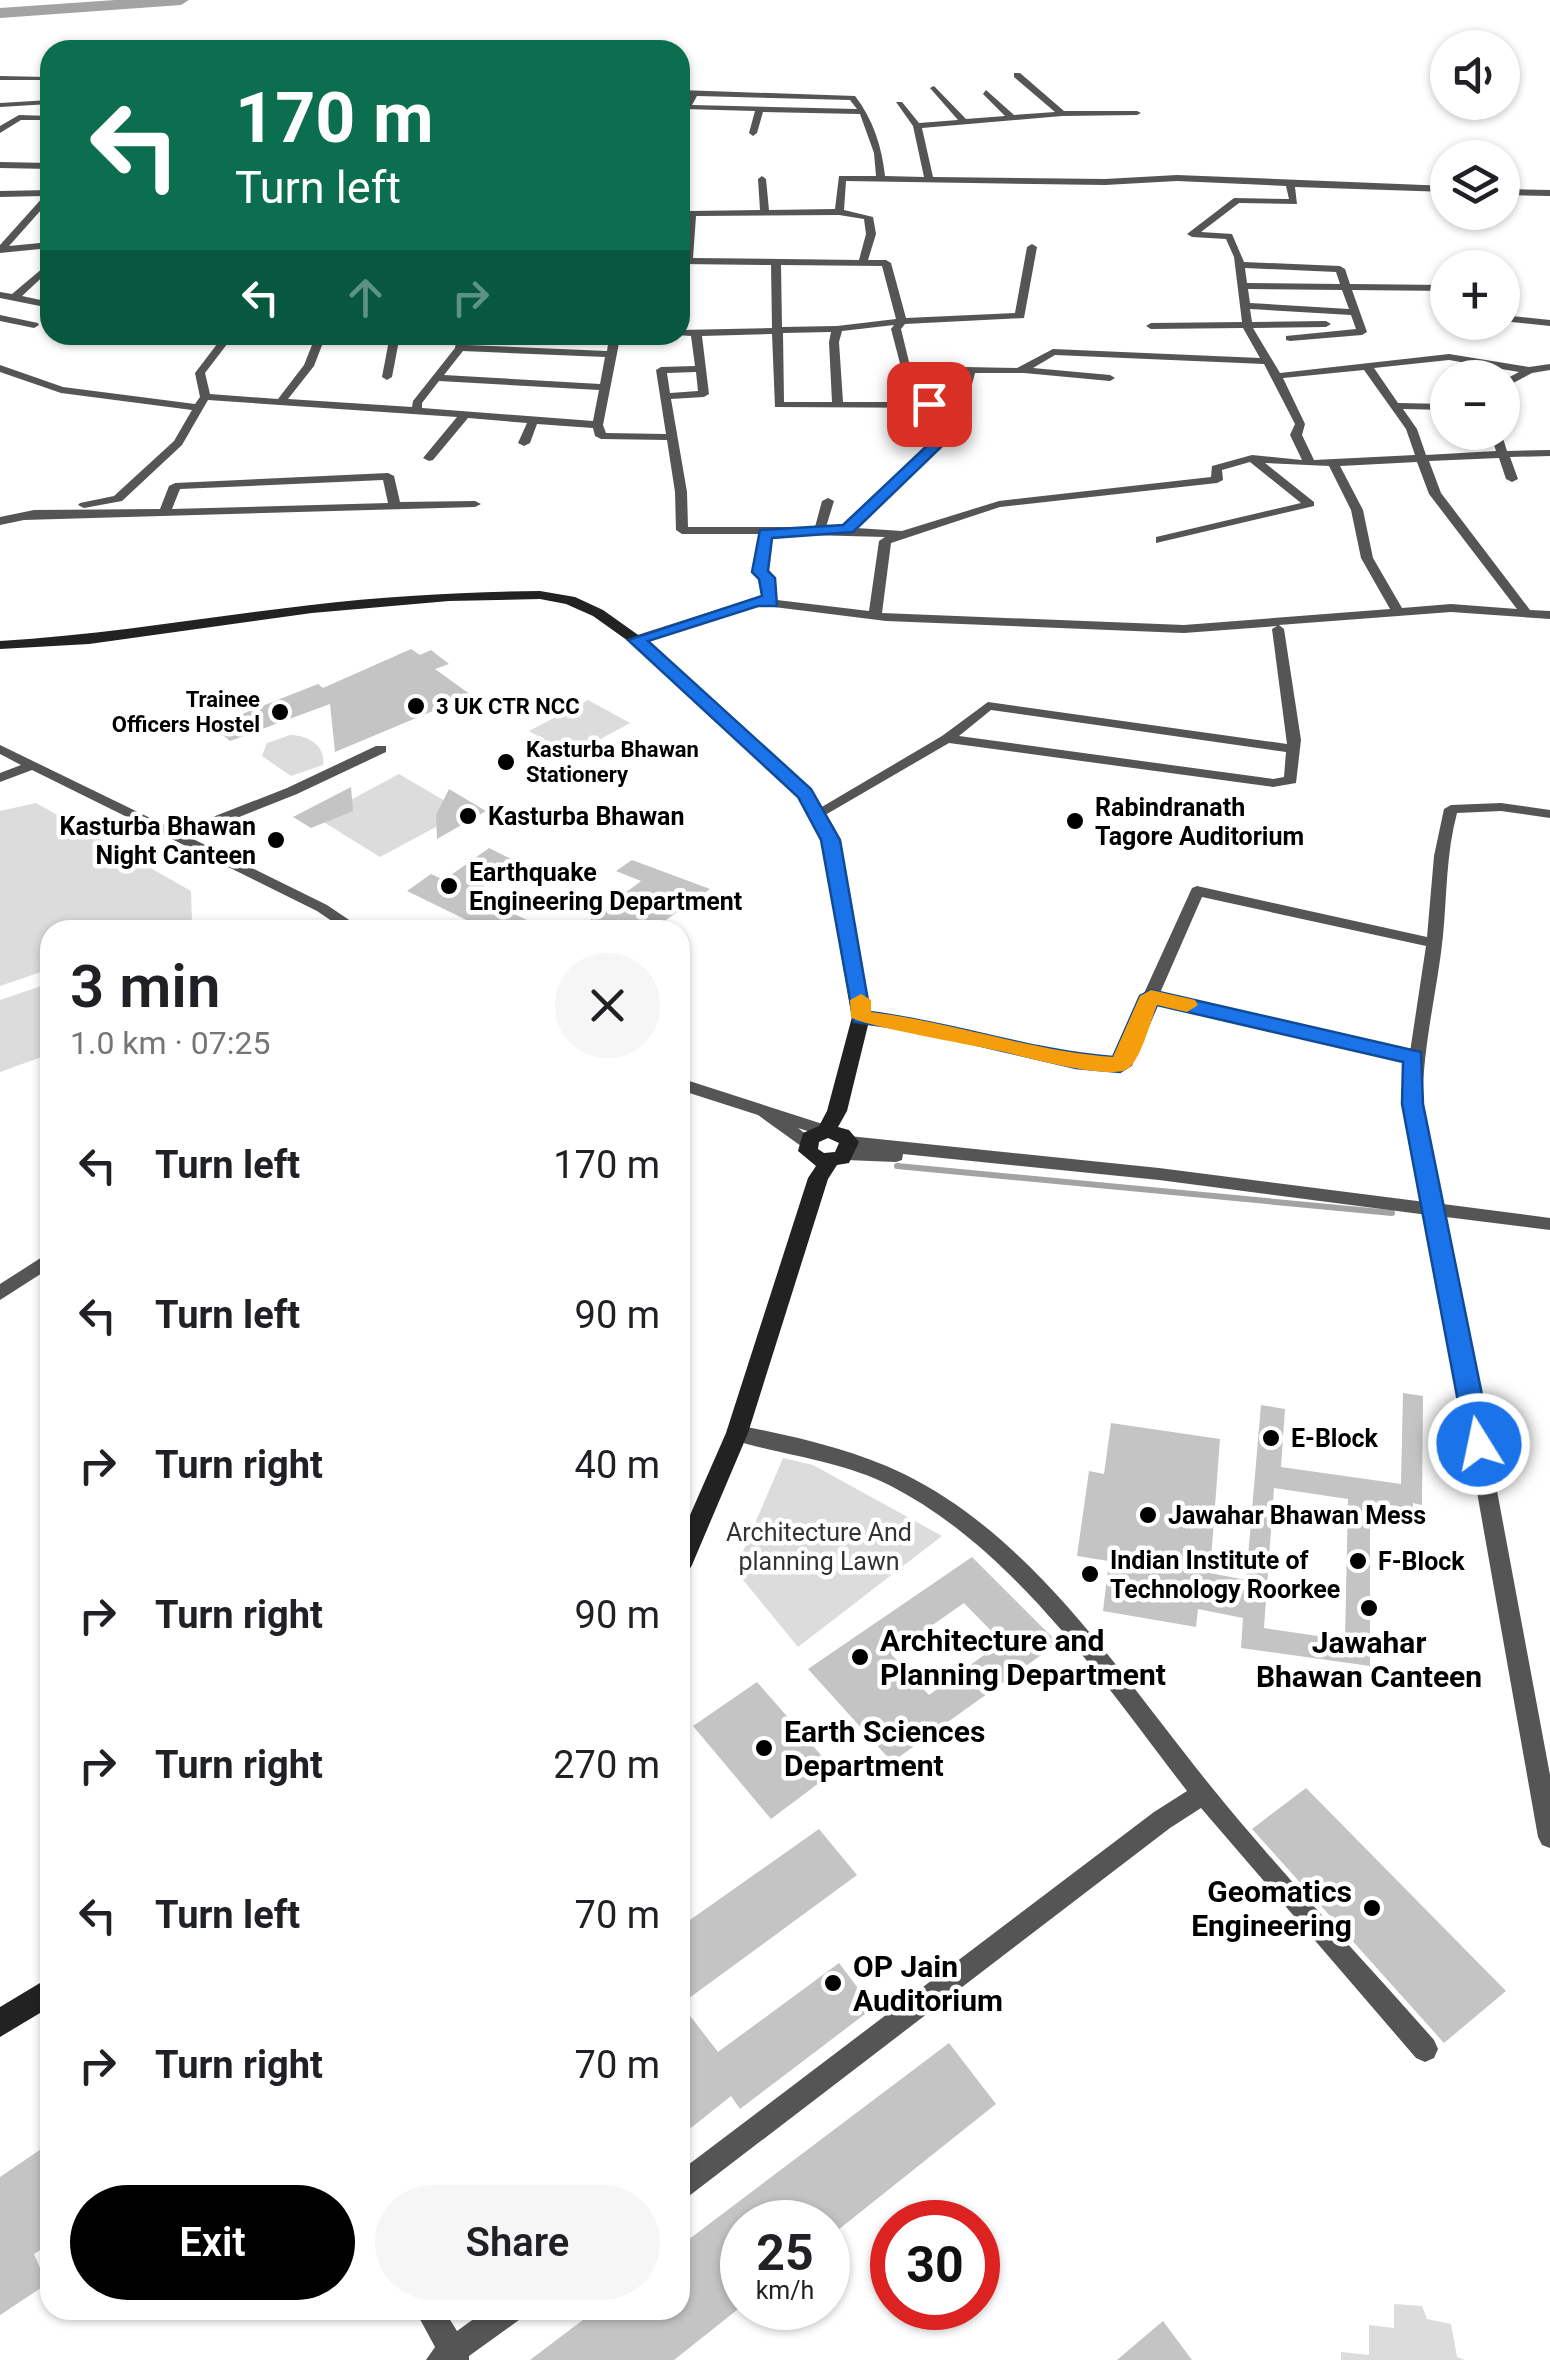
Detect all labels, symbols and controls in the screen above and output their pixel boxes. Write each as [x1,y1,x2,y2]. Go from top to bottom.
map controls [1430,30,1520,450]
button: sound [1430,30,1520,120]
text: 170 m [235,77,434,159]
icon: left [70,80,200,210]
button: layers [1430,140,1520,230]
text: Turn left [235,161,401,214]
button: + [1430,250,1520,340]
icon: left [233,270,288,325]
icon: ahead [338,270,393,325]
icon: right [443,270,498,325]
button: − [1430,360,1520,450]
pin [887,362,972,447]
icon: arrive [902,377,957,432]
place label: Trainee Officers Hostel [112,687,260,737]
place label: 3 UK CTR NCC [436,694,580,719]
marker: 3 UK CTR NCC [405,695,427,717]
marker: Trainee Officers Hostel [269,701,291,723]
place label: Kasturba Bhawan Stationery [526,737,699,787]
marker: Kasturba Bhawan Stationery [495,751,517,773]
place label: Rabindranath Tagore Auditorium [1095,793,1304,851]
place label: Kasturba Bhawan [488,802,684,831]
marker: Kasturba Bhawan [457,805,479,827]
marker: Rabindranath Tagore Auditorium [1064,810,1086,832]
place label: Kasturba Bhawan Night Canteen [60,812,256,870]
marker: Kasturba Bhawan Night Canteen [265,829,287,851]
place label: Earthquake Engineering Department [469,858,742,916]
marker: Earthquake Engineering Department [438,875,460,897]
text: 3 min [70,951,220,1022]
button: close [555,953,660,1058]
text: 1.0 km · 07:25 [70,1024,271,1062]
icon: left [70,1138,125,1193]
text: Turn left [155,1143,300,1187]
text: 170 m [553,1143,660,1187]
icon: left [70,1288,125,1343]
text: Turn left [155,1293,300,1337]
text: 90 m [575,1293,660,1337]
position arrow [1427,1392,1531,1496]
place label: E-Block [1291,1424,1379,1453]
marker: E-Block [1260,1427,1282,1449]
icon: right [70,1438,125,1493]
text: Turn right [155,1443,323,1487]
text: 40 m [575,1443,660,1487]
place label: Jawahar Bhawan Mess [1168,1501,1426,1530]
marker: Jawahar Bhawan Mess [1137,1504,1159,1526]
park label: Architecture And planning Lawn [726,1518,912,1576]
place label: Indian Institute of Technology Roorkee [1110,1546,1340,1604]
place label: F-Block [1378,1547,1465,1576]
marker: F-Block [1347,1550,1369,1572]
marker: Indian Institute of Technology Roorkee [1079,1563,1101,1585]
icon: right [70,1588,125,1643]
text: Turn right [155,1593,323,1637]
text: 90 m [575,1593,660,1637]
marker: Jawahar Bhawan Canteen [1358,1597,1380,1619]
place label: Architecture and Planning Department [880,1623,1166,1692]
place label: Jawahar Bhawan Canteen [1256,1625,1482,1694]
marker: Architecture and Planning Department [849,1646,871,1668]
place label: Earth Sciences Department [784,1714,985,1783]
marker: Earth Sciences Department [753,1737,775,1759]
icon: right [70,1738,125,1793]
text: Turn right [155,1743,323,1787]
text: 270 m [553,1743,660,1787]
place label: Geomatics Engineering [1191,1874,1352,1943]
icon: left [70,1888,125,1943]
text: Turn left [155,1893,300,1937]
text: 70 m [575,1893,660,1937]
marker: Geomatics Engineering [1361,1897,1383,1919]
place label: OP Jain Auditorium [853,1949,1003,2018]
marker: OP Jain Auditorium [822,1972,844,1994]
icon: right [70,2038,125,2093]
text: Turn right [155,2043,323,2087]
text: 70 m [575,2043,660,2087]
button: Exit [70,2185,355,2300]
button: Share [375,2185,660,2300]
speed limit sign: 30 [870,2200,1000,2330]
text: 25 [756,2224,814,2282]
text: km/h [756,2276,814,2305]

